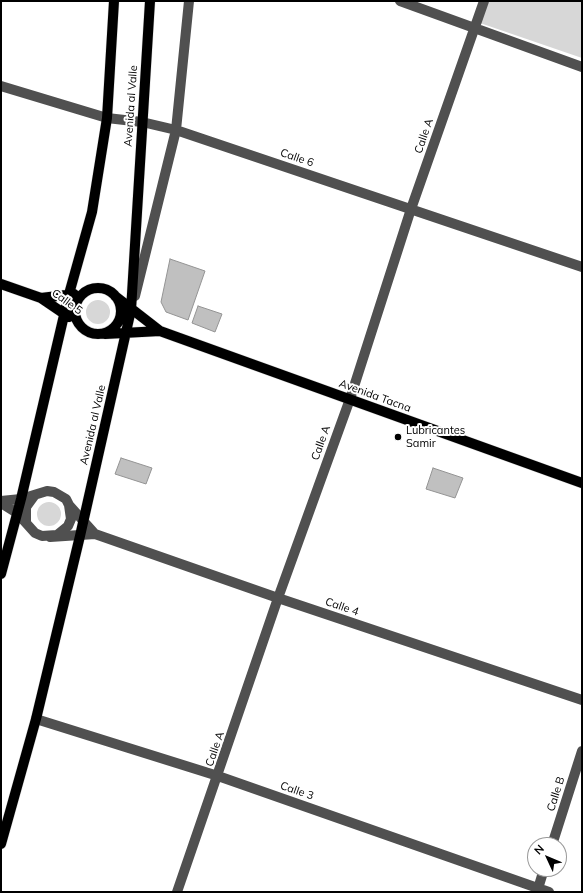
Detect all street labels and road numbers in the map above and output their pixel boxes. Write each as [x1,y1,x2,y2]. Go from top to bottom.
street label: Avenida al Valle [122,65,140,147]
street label: Calle A [412,117,436,155]
street label: Calle 6 [278,146,316,170]
street label: Calle 5 [49,286,85,318]
street label: Avenida Tacna [337,377,413,415]
street label: Avenida al Valle [77,384,109,466]
street label: Calle A [309,424,333,462]
street label: Calle 4 [323,595,361,619]
street label: Calle A [203,730,227,768]
street label: Calle B [544,775,568,813]
street label: Calle 3 [278,779,316,803]

